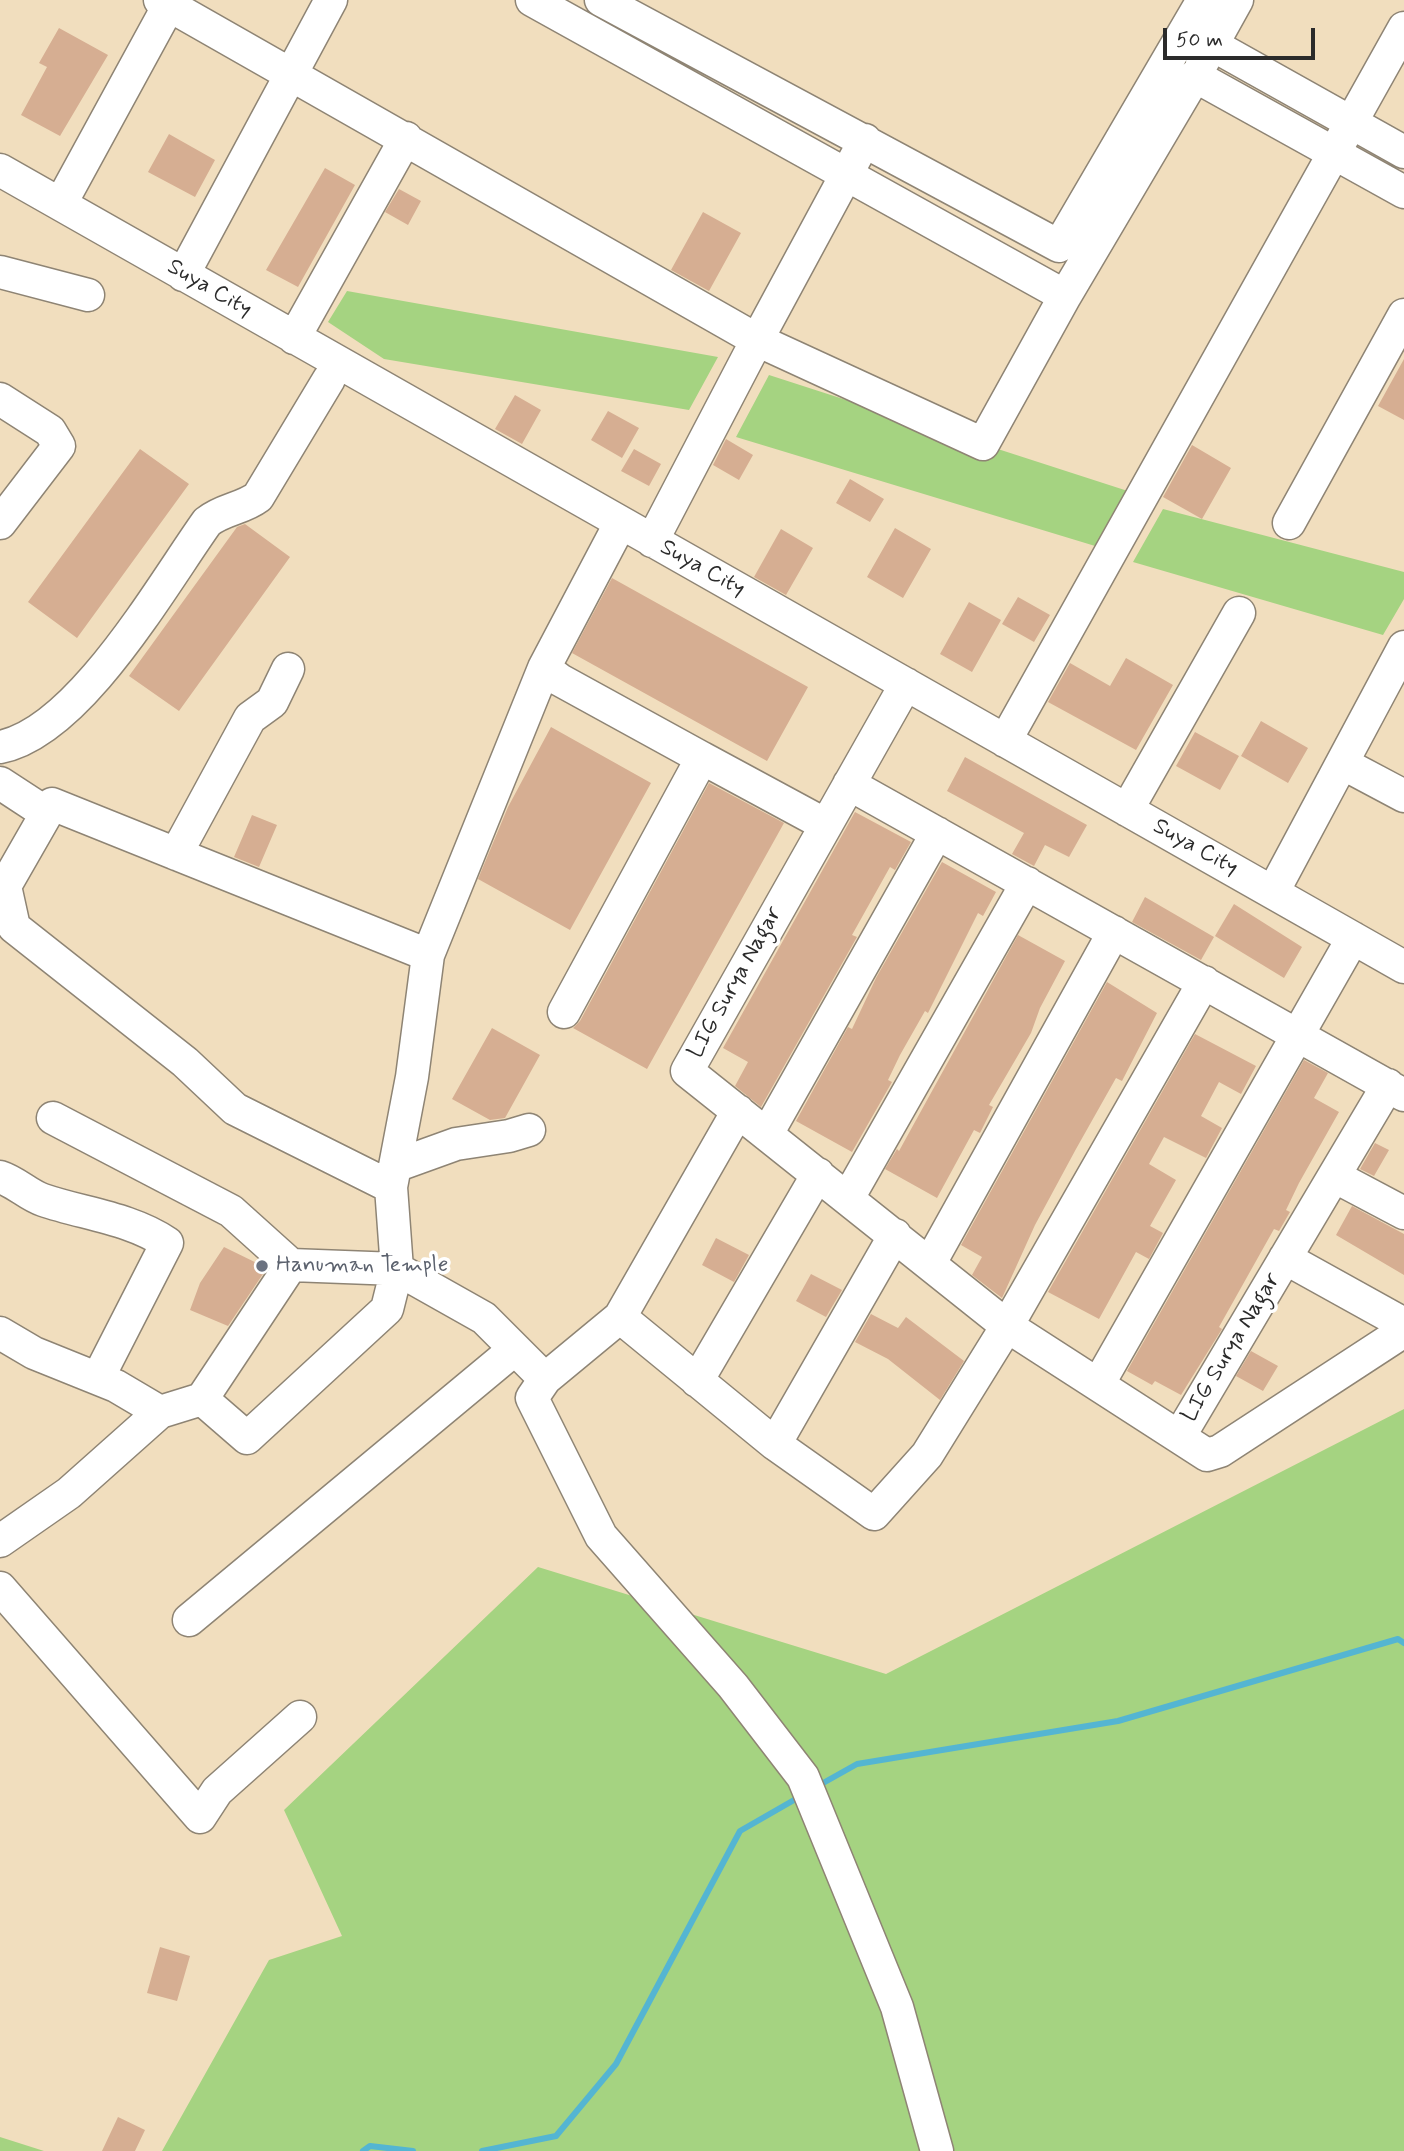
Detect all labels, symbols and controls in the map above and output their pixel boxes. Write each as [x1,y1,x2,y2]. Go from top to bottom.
scale bar [1166,14,1318,58]
text: 50 m [1176,26,1223,54]
street label: Suya City [162,254,256,324]
street label: Suya City [655,534,749,604]
street label: Suya City [1148,813,1242,883]
street label: LIG Surya Nagar [683,902,789,1064]
place label: Hanuman Temple [276,1252,448,1280]
marker: Hanuman Temple [254,1258,270,1274]
street label: LIG Surya Nagar [1177,1268,1287,1428]

